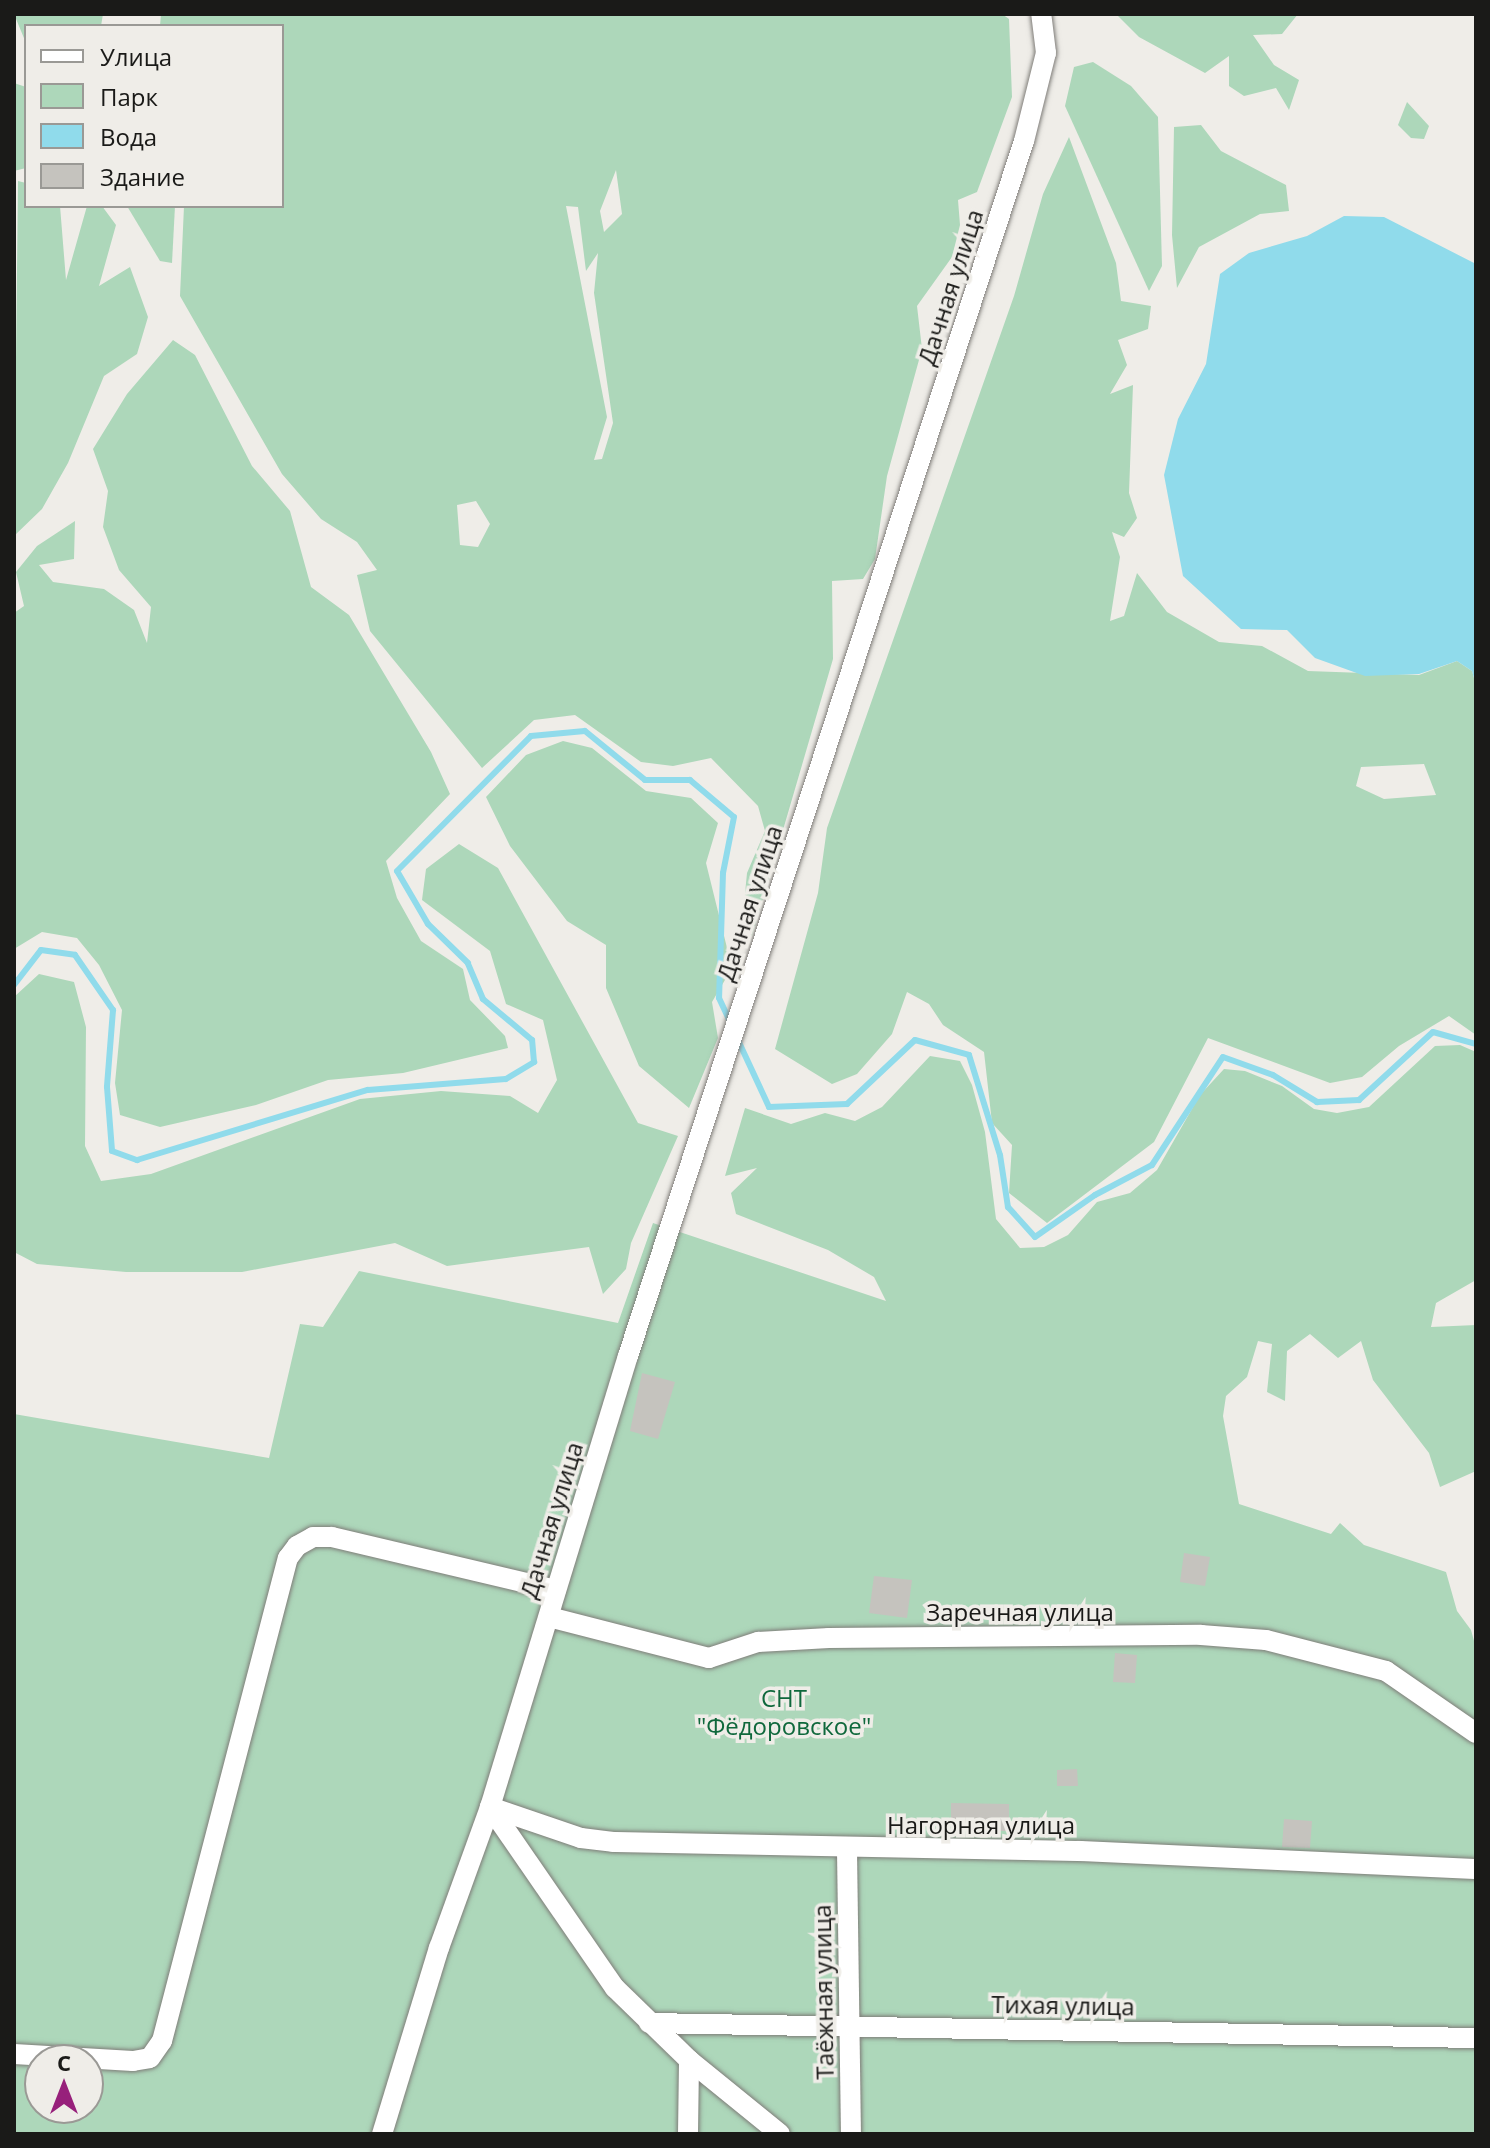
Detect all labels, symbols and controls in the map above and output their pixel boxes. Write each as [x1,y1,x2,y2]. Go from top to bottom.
legend [24,24,284,208]
text: Улица [100,40,172,73]
text: Парк [100,80,158,113]
text: Вода [100,120,157,153]
text: Здание [100,160,185,193]
street label: Дачная улица [911,206,989,368]
street label: Дачная улица [710,822,788,984]
street label: Дачная улица [514,1438,588,1602]
street label: Заречная улица [926,1598,1114,1626]
park label: СНТ "Фёдоровское" [697,1684,871,1740]
street label: Нагорная улица [887,1811,1075,1839]
street label: Таёжная улица [807,1904,839,2080]
street label: Тихая улица [991,1989,1135,2021]
north arrow [24,2044,104,2124]
text: С [57,2047,71,2077]

